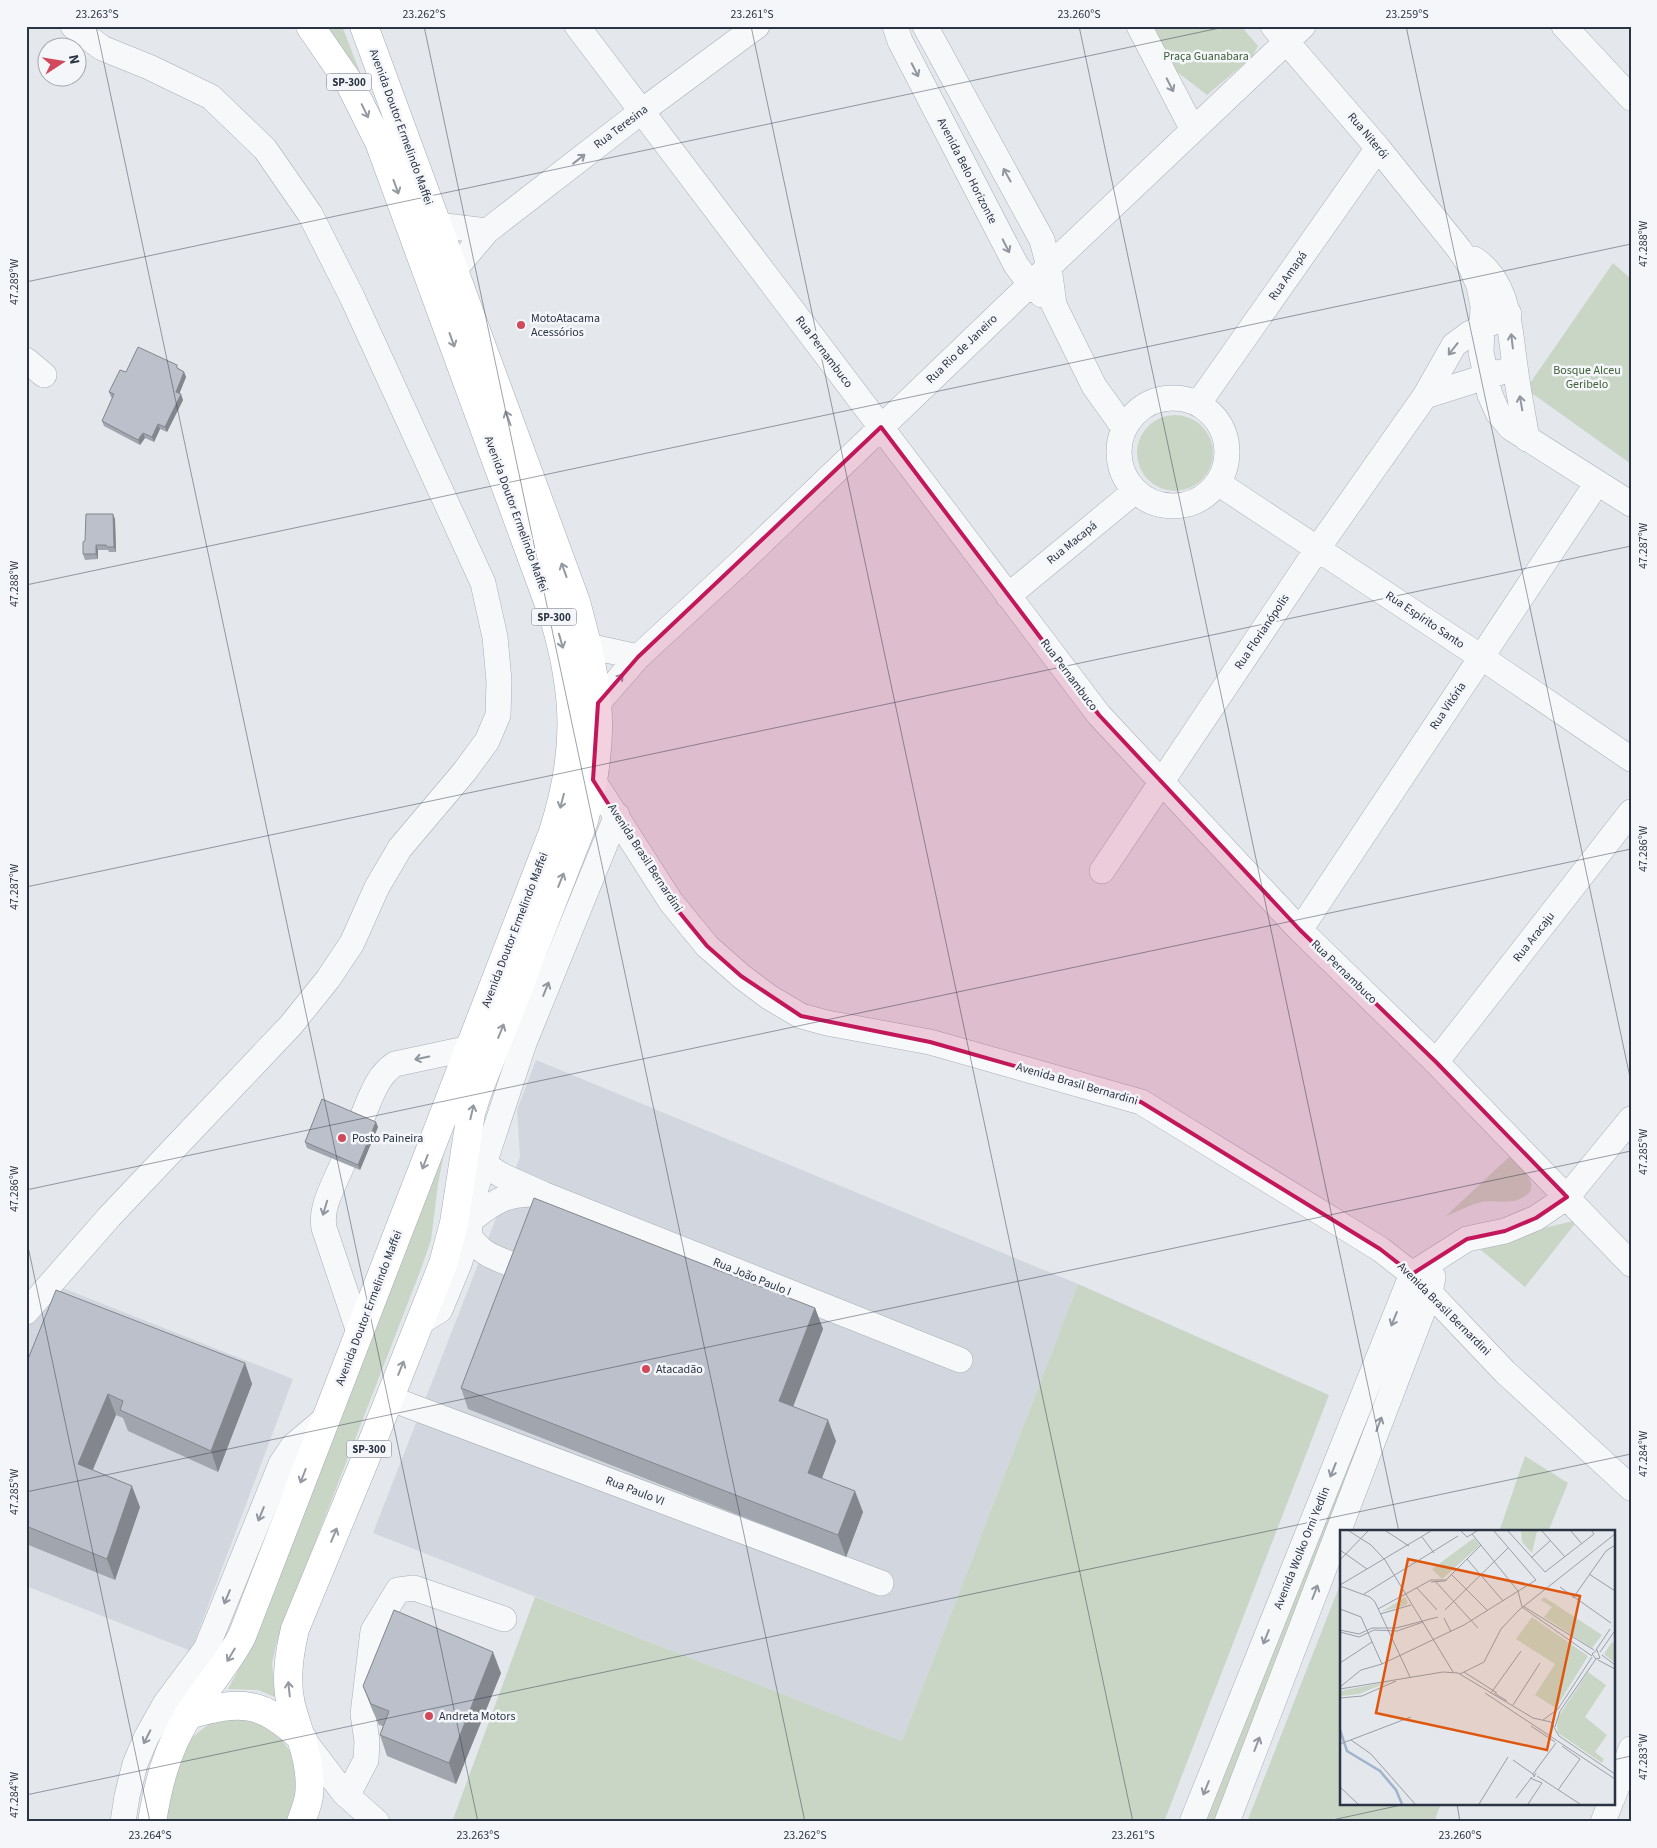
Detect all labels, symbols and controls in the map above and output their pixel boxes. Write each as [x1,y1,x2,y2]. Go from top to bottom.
text: 23.263°S [75,6,119,23]
text: 23.262°S [402,6,446,23]
text: 23.261°S [730,6,774,23]
text: 23.260°S [1057,6,1101,23]
text: 23.259°S [1385,6,1429,23]
north arrow [38,38,88,88]
street label: Avenida Doutor Ermelindo Maffei [365,47,437,207]
park label: Praça Guanabara [1163,48,1249,65]
text: N [63,53,84,66]
one-way arrow [910,63,920,78]
road number: SP-300 [326,74,372,90]
one-way arrow [1166,77,1175,92]
street label: Rua Teresina [590,101,652,153]
one-way arrow [360,104,370,119]
street label: Rua Niterói [1344,109,1392,163]
street label: Avenida Belo Horizonte [933,115,1001,227]
one-way arrow [572,154,585,165]
one-way arrow [1001,169,1011,183]
one-way arrow [392,179,401,195]
text: 47.288°W [1635,220,1652,267]
one-way arrow [1002,238,1011,253]
street label: Rua Amapá [1265,248,1311,304]
text: 47.289°W [6,258,23,305]
place label: MotoAtacama Acessórios [531,310,600,341]
street label: Rua Rio de Janeiro [923,310,1001,388]
street label: Rua Pernambuco [791,313,857,391]
marker: MotoAtacama Acessórios [515,319,527,331]
one-way arrow [448,332,457,347]
one-way arrow [1507,333,1517,349]
one-way arrow [1448,342,1459,355]
park label: Bosque Alceu Geribelo [1553,362,1621,393]
one-way arrow [1516,396,1526,412]
one-way arrow [503,411,512,426]
street label: Avenida Doutor Ermelindo Maffei [480,434,552,594]
street label: Rua Macapá [1043,517,1101,569]
text: 47.287°W [1635,522,1652,569]
text: 47.288°W [6,560,23,607]
one-way arrow [559,563,568,579]
street label: Rua Espírito Santo [1382,587,1468,653]
street label: Rua Florianópolis [1230,591,1294,673]
road number: SP-300 [532,608,576,626]
one-way arrow [556,632,566,648]
street label: Rua Pernambuco [1036,636,1102,714]
one-way arrow [612,674,623,687]
street label: Rua Vitória [1426,679,1470,733]
one-way arrow [557,793,566,809]
street label: Avenida Brasil Bernardini [604,801,686,915]
text: 47.286°W [1635,825,1652,872]
street label: Avenida Doutor Ermelindo Maffei [478,850,553,1010]
text: 47.287°W [6,863,23,910]
one-way arrow [557,873,566,888]
street label: Rua Aracaju [1509,908,1559,966]
street label: Rua Pernambuco [1307,936,1381,1008]
one-way arrow [541,982,551,997]
one-way arrow [497,1024,506,1039]
one-way arrow [414,1054,430,1063]
street label: Avenida Brasil Bernardini [1014,1058,1140,1110]
one-way arrow [468,1104,477,1120]
text: 47.285°W [1635,1128,1652,1175]
place label: Posto Paineira [352,1130,423,1147]
marker: Posto Paineira [336,1132,348,1144]
one-way arrow [420,1153,429,1169]
text: 47.286°W [6,1165,23,1212]
one-way arrow [320,1200,330,1216]
street label: Avenida Doutor Ermelindo Maffei [332,1228,407,1388]
street label: Rua João Paulo I [710,1254,794,1300]
street label: Avenida Brasil Bernardini [1393,1258,1495,1360]
one-way arrow [1388,1311,1398,1326]
one-way arrow [396,1361,406,1376]
place label: Atacadão [656,1361,703,1378]
marker: Atacadão [640,1363,652,1375]
one-way arrow [1375,1417,1385,1432]
text: 47.284°W [1635,1430,1652,1477]
road number: SP-300 [346,1440,392,1458]
one-way arrow [1328,1462,1337,1477]
text: 47.285°W [6,1468,23,1515]
one-way arrow [298,1468,308,1483]
street label: Rua Paulo VI [603,1472,667,1510]
street label: Avenida Wolko Orni Yedlin [1270,1484,1334,1612]
one-way arrow [256,1506,265,1521]
one-way arrow [330,1528,339,1543]
inset map [1340,1530,1614,1806]
one-way arrow [1311,1585,1320,1600]
one-way arrow [222,1589,232,1604]
one-way arrow [1261,1629,1270,1644]
one-way arrow [226,1648,236,1662]
one-way arrow [284,1682,294,1698]
place label: Andreta Motors [439,1708,515,1725]
marker: Andreta Motors [423,1710,435,1722]
one-way arrow [142,1730,152,1745]
text: 47.283°W [1635,1733,1652,1780]
one-way arrow [1253,1736,1262,1752]
text: 47.284°W [6,1771,23,1818]
one-way arrow [1201,1780,1210,1795]
text: 23.264°S [128,1827,172,1844]
text: 23.263°S [456,1827,500,1844]
text: 23.262°S [783,1827,827,1844]
text: 23.261°S [1111,1827,1155,1844]
text: 23.260°S [1438,1827,1482,1844]

